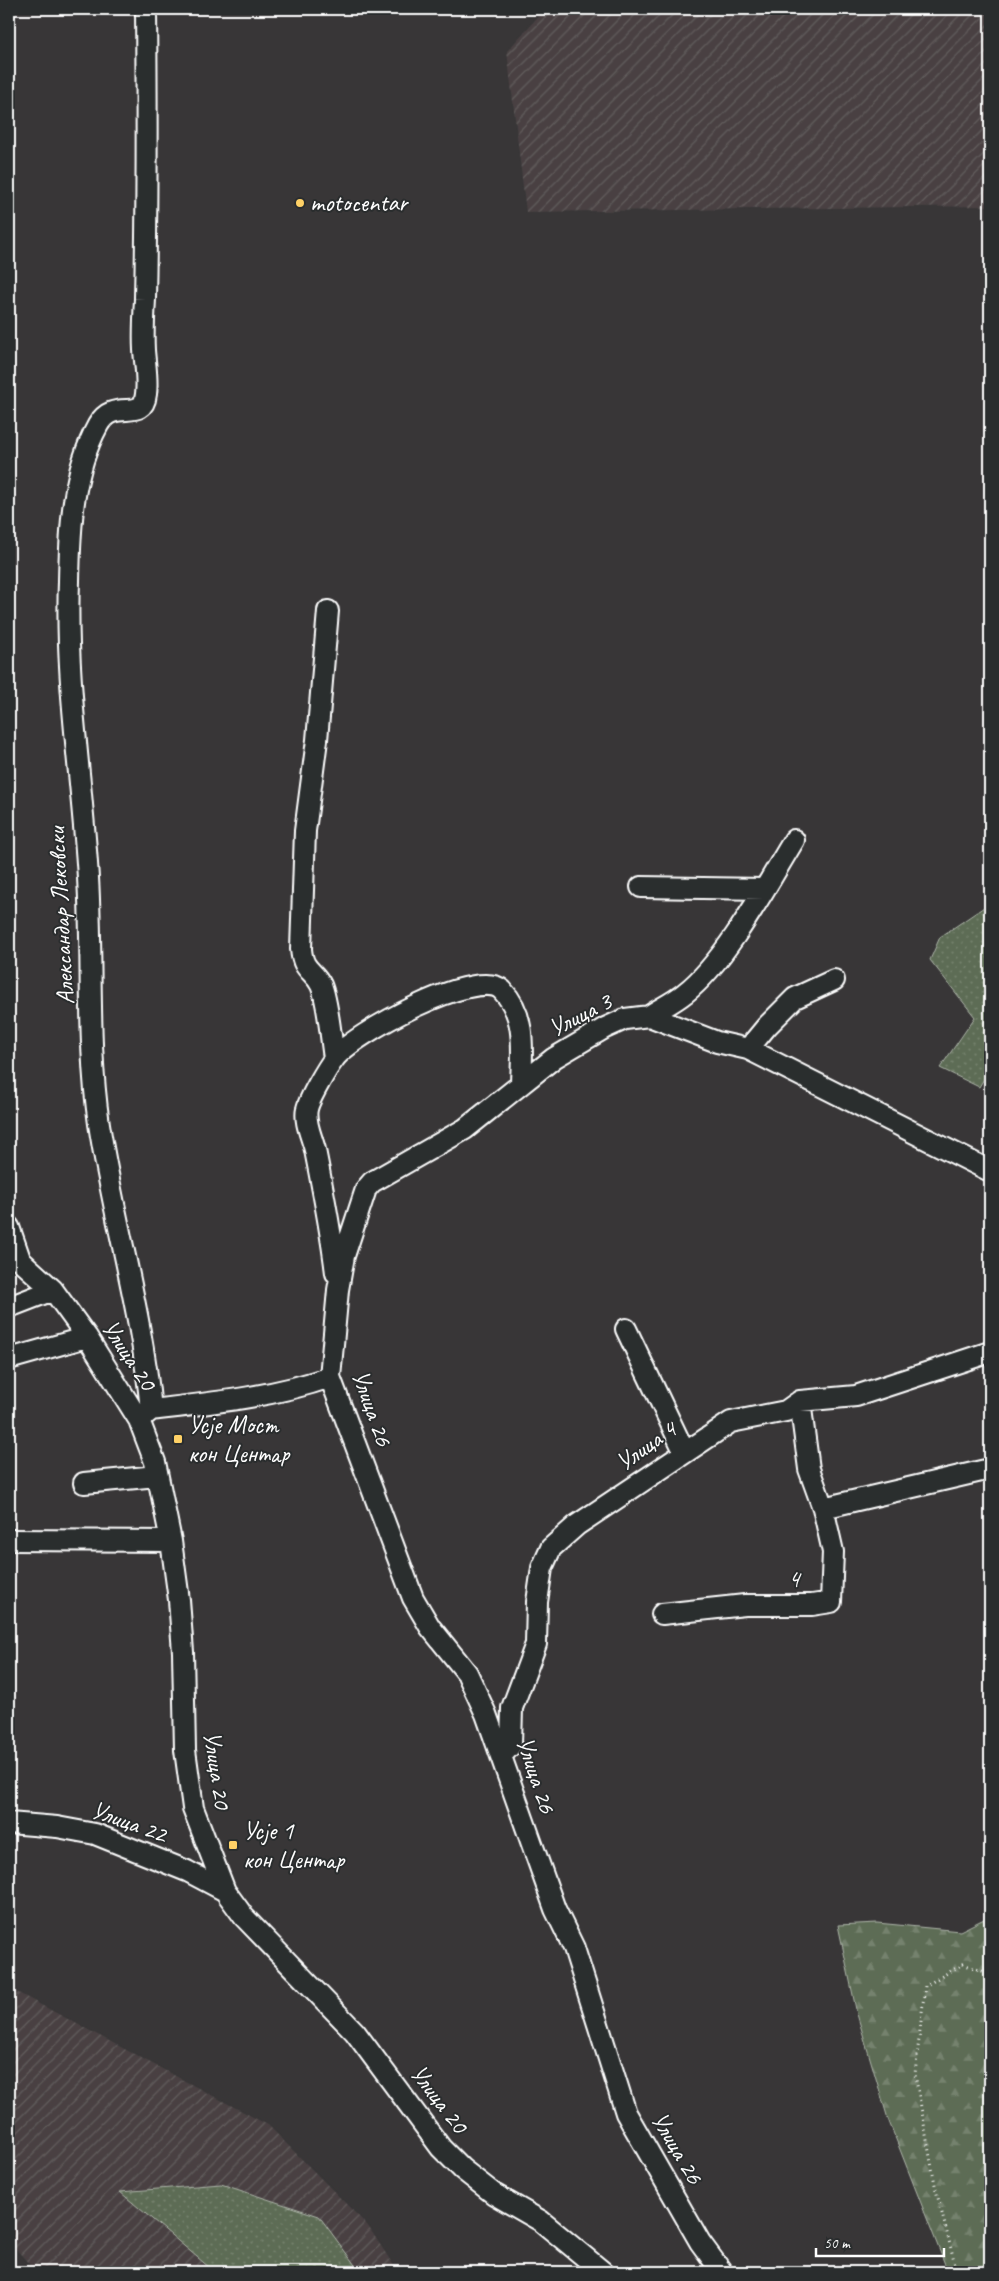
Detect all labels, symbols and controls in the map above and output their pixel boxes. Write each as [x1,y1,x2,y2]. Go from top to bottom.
place label: motocentar [310,187,409,219]
marker: motocentar [294,197,306,209]
street label: Александар Лековски [40,824,82,1005]
street label: Улица 3 [543,985,619,1044]
street label: Улица 20 [94,1314,165,1398]
street label: Улица 26 [344,1366,400,1451]
place label: Усје Мост кон Центар [188,1409,291,1470]
street label: Улица 4 [609,1412,685,1478]
marker: Усје Мост кон Центар [172,1433,184,1445]
street label: 4 [788,1563,802,1595]
street label: Улица 20 [196,1729,239,1813]
street label: Улица 26 [509,1733,564,1818]
street label: Улица 22 [87,1794,173,1851]
place label: Усје 1 кон Центар [243,1815,346,1876]
marker: Усје 1 кон Центар [227,1839,239,1851]
street label: Улица 20 [403,2058,476,2141]
street label: Улица 26 [644,2106,711,2190]
scale bar [816,2226,944,2258]
text: 50 m [824,2234,851,2253]

